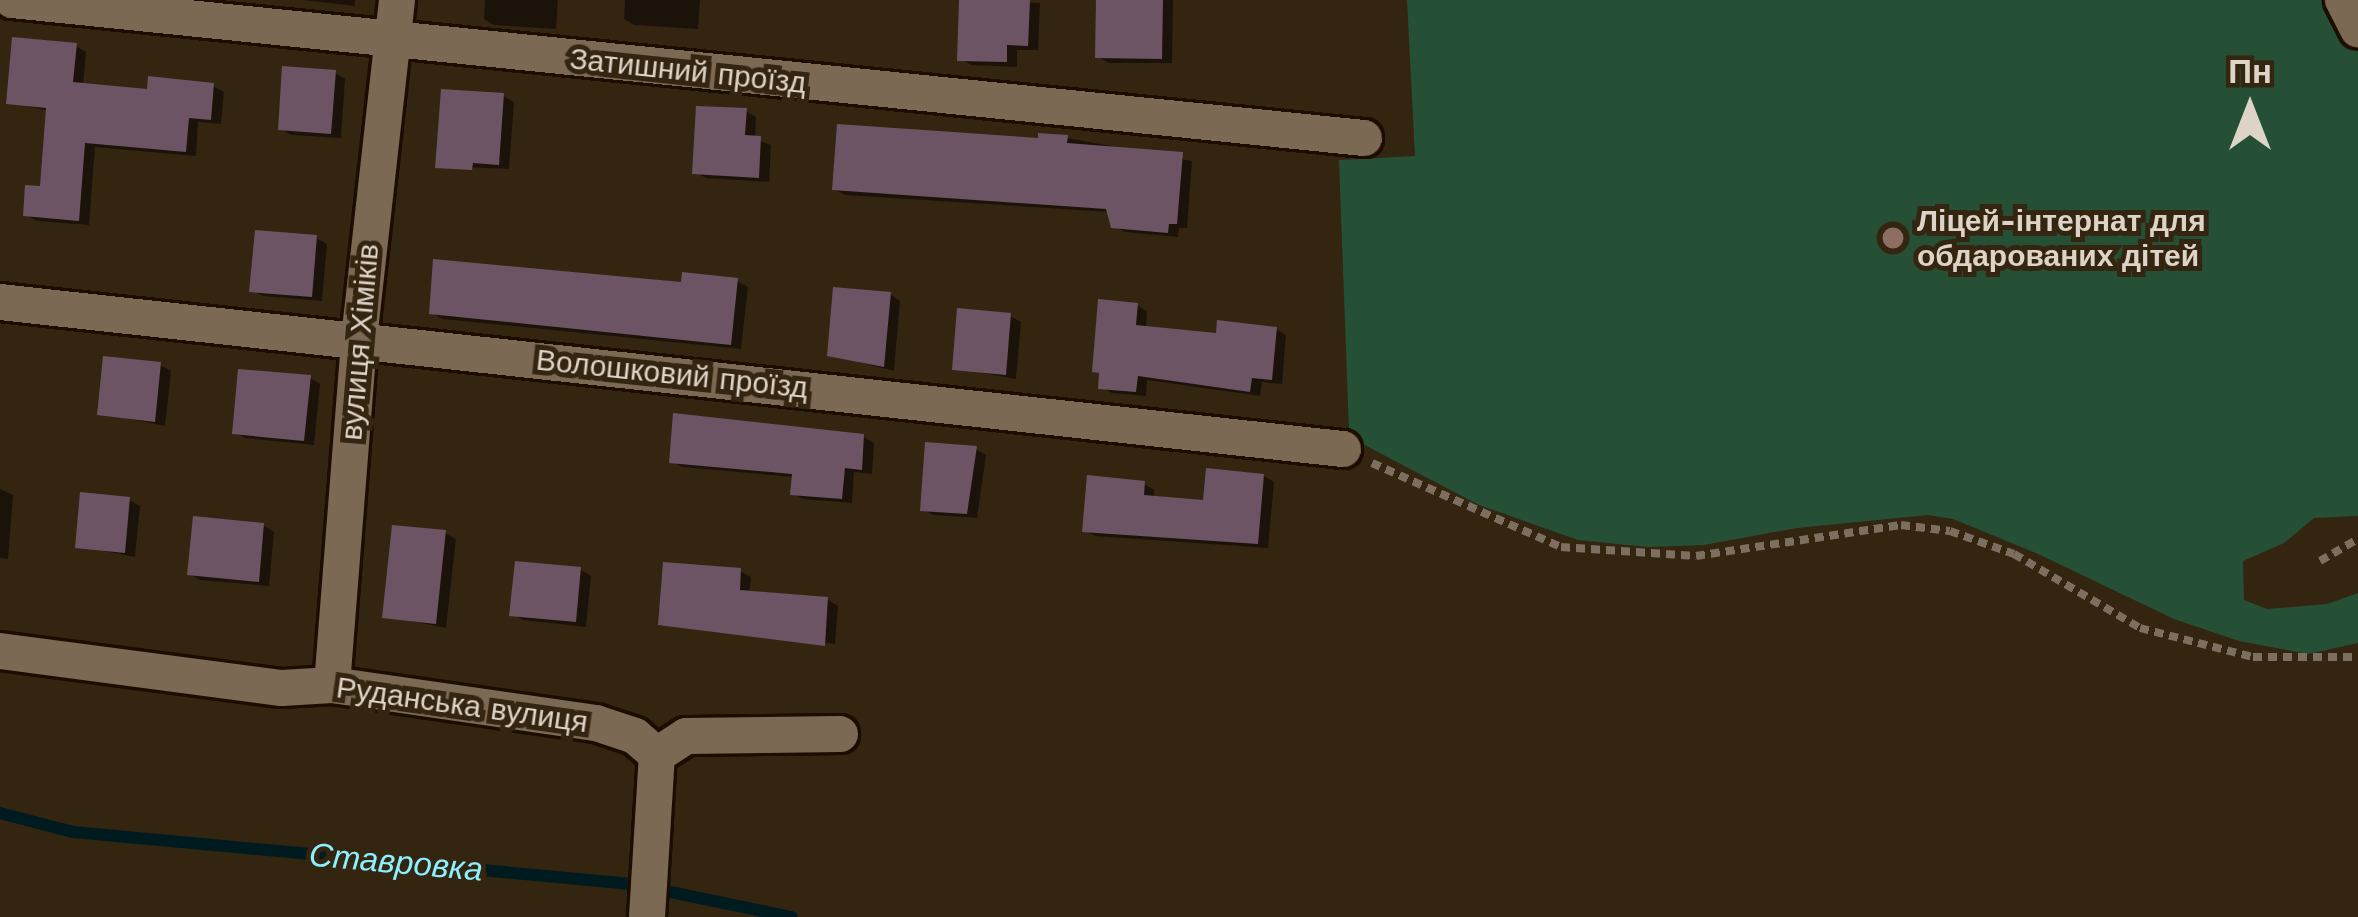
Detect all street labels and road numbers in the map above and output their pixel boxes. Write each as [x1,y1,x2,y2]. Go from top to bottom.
street label: Затишний проїзд [568,41,808,101]
street label: вулиця Хіміків [333,242,387,442]
street label: Волошковий проїзд [534,342,810,406]
street label: Руданська вулиця [334,670,590,740]

